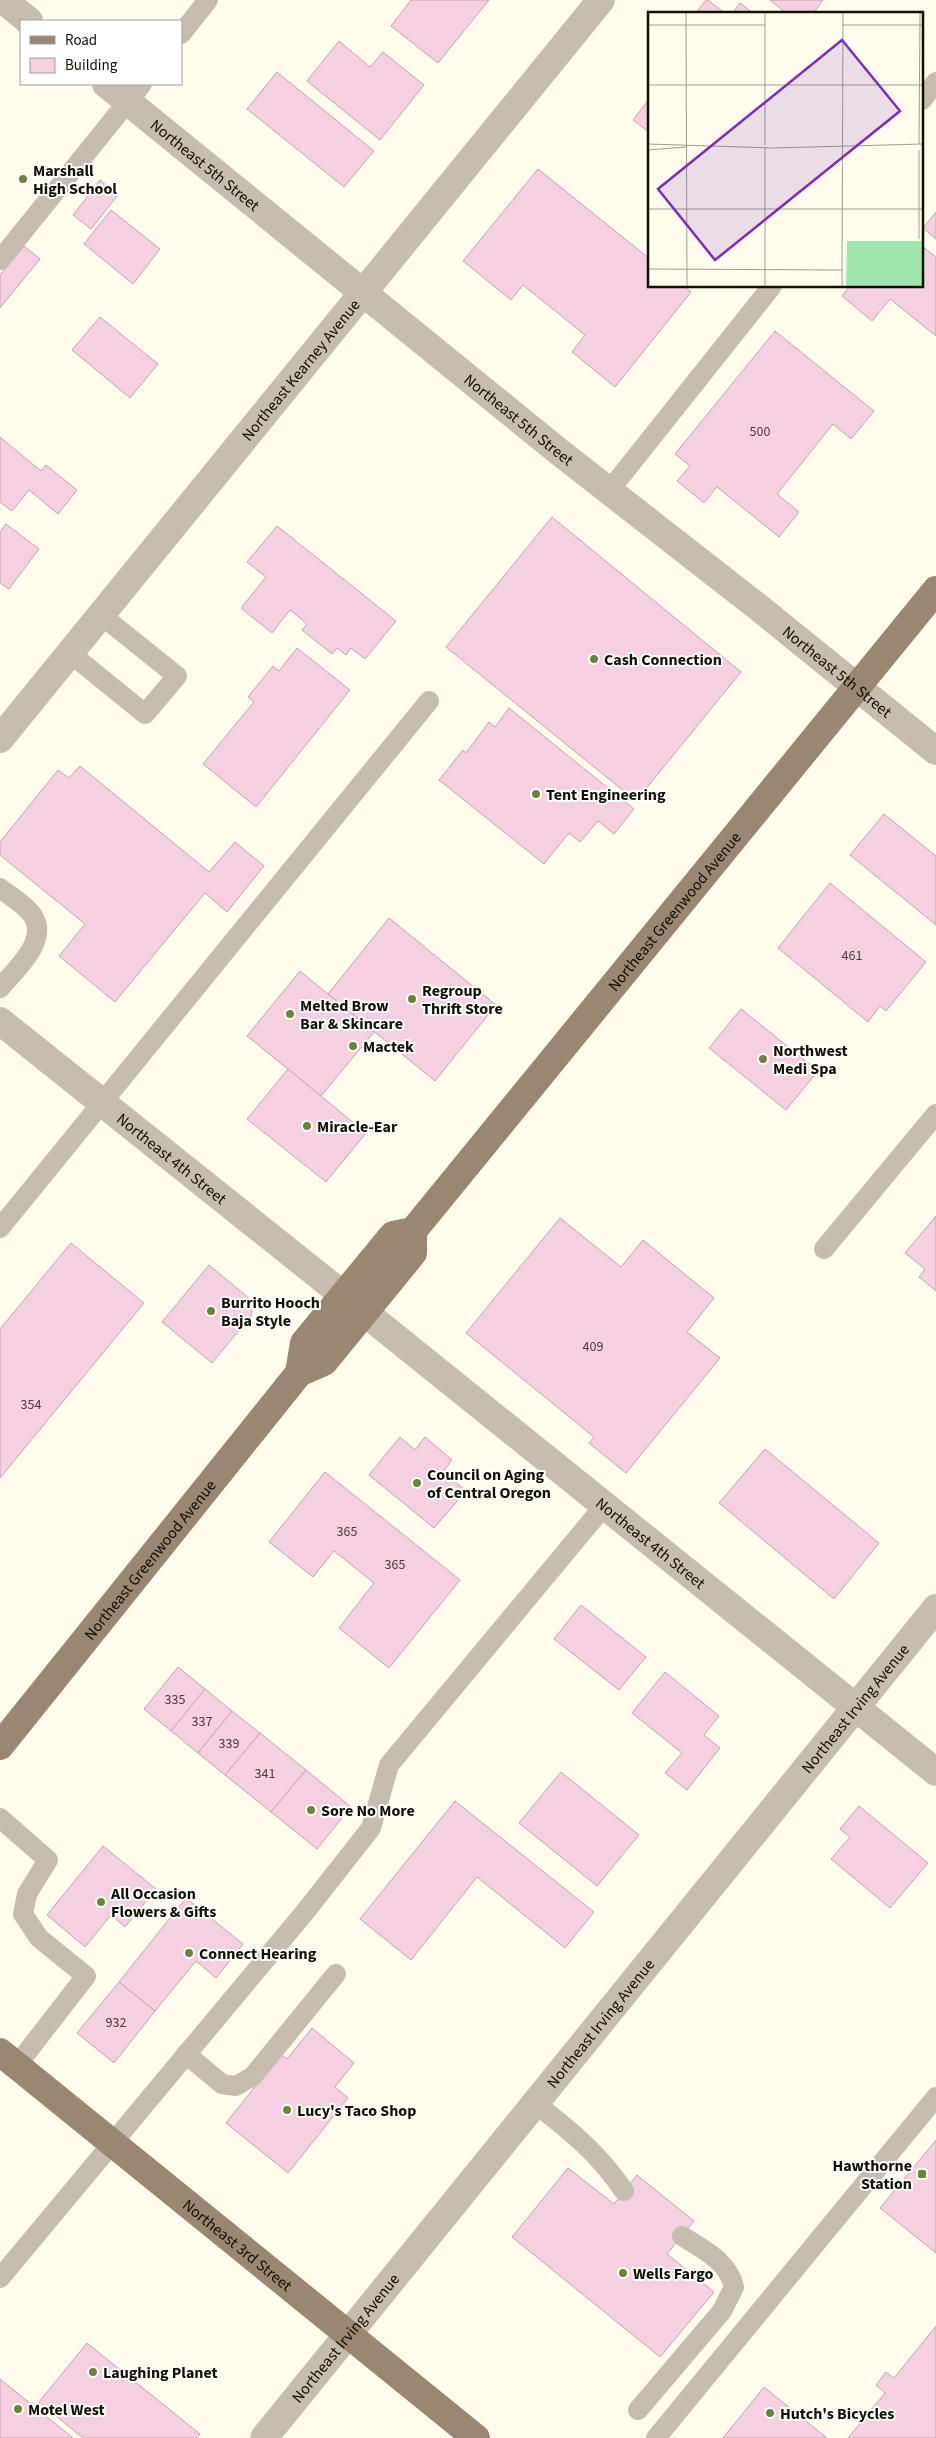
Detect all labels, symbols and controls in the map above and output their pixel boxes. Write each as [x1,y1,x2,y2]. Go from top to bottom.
inset map [648,12,924,288]
legend [20,20,182,85]
text: Road [65,30,97,51]
text: Building [65,55,118,76]
street label: Northeast 5th Street [145,114,265,217]
place label: Marshall High School [33,160,117,200]
marker: Marshall High School [17,173,29,185]
street label: Northeast Kearney Avenue [237,295,365,446]
street label: Northeast 5th Street [459,369,578,471]
house number: 500 [750,422,770,442]
street label: Northeast 5th Street [777,621,897,723]
place label: Cash Connection [604,649,722,671]
marker: Cash Connection [588,653,600,665]
place label: Tent Engineering [546,784,666,806]
marker: Tent Engineering [530,788,542,800]
street label: Northeast Greenwood Avenue [603,827,747,996]
house number: 461 [842,946,862,966]
place label: Regroup Thrift Store [422,980,503,1020]
marker: Regroup Thrift Store [406,993,418,1005]
place label: Melted Brow Bar & Skincare [300,995,403,1035]
marker: Melted Brow Bar & Skincare [284,1008,296,1020]
place label: Mactek [363,1036,414,1058]
marker: Mactek [347,1040,359,1052]
place label: Northwest Medi Spa [773,1040,848,1080]
marker: Northwest Medi Spa [757,1053,769,1065]
street label: Northeast 4th Street [112,1108,231,1210]
place label: Miracle-Ear [317,1116,398,1138]
marker: Miracle-Ear [301,1120,313,1132]
place label: Burrito Hooch Baja Style [221,1292,320,1332]
marker: Burrito Hooch Baja Style [205,1305,217,1317]
house number: 409 [583,1337,603,1357]
house number: 354 [21,1395,41,1415]
place label: Council on Aging of Central Oregon [427,1464,551,1504]
street label: Northeast Greenwood Avenue [79,1475,221,1645]
marker: Council on Aging of Central Oregon [411,1477,423,1489]
street label: Northeast 4th Street [591,1493,710,1595]
house number: 365 [337,1522,357,1542]
house number: 365 [385,1555,405,1575]
street label: Northeast Irving Avenue [797,1639,915,1778]
house number: 335 [165,1690,185,1710]
house number: 337 [192,1712,212,1732]
house number: 339 [219,1734,239,1754]
house number: 341 [255,1764,275,1784]
place label: Sore No More [321,1800,415,1822]
marker: Sore No More [305,1804,317,1816]
place label: All Occasion Flowers & Gifts [110,1883,216,1923]
marker: All Occasion Flowers & Gifts [95,1896,107,1908]
place label: Connect Hearing [199,1943,317,1965]
marker: Connect Hearing [183,1947,195,1959]
street label: Northeast Irving Avenue [542,1954,660,2093]
house number: 932 [106,2013,126,2033]
place label: Lucy's Taco Shop [297,2100,416,2122]
marker: Lucy's Taco Shop [281,2104,293,2116]
place label: Hawthorne Station [832,2155,912,2195]
marker: Hawthorne Station [916,2168,928,2180]
street label: Northeast 3rd Street [178,2194,297,2297]
place label: Wells Fargo [633,2263,713,2285]
marker: Wells Fargo [617,2267,629,2279]
street label: Northeast Irving Avenue [287,2269,405,2408]
place label: Laughing Planet [103,2362,218,2384]
marker: Laughing Planet [87,2366,99,2378]
place label: Motel West [28,2399,105,2421]
marker: Motel West [12,2403,24,2415]
place label: Hutch's Bicycles [780,2403,894,2425]
marker: Hutch's Bicycles [764,2407,776,2419]

